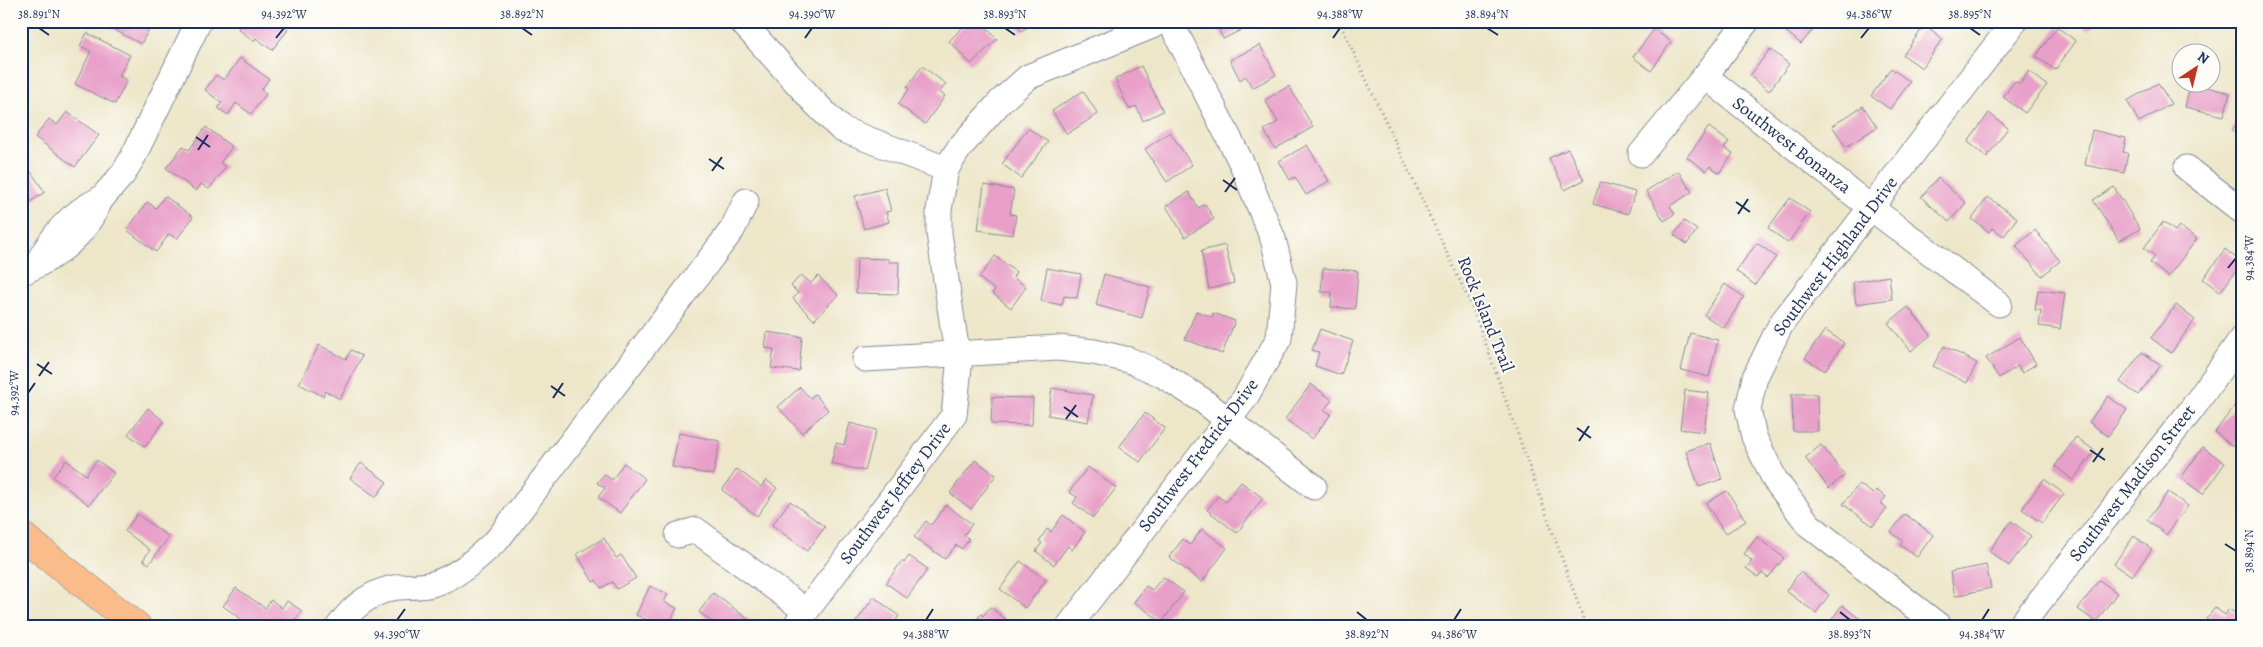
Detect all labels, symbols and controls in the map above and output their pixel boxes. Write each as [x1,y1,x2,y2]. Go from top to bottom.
text: 38.891°N [18,6,60,22]
text: 94.392°W [261,6,308,22]
text: 38.892°N [500,6,544,22]
text: 94.390°W [789,6,836,22]
text: 38.893°N [984,6,1027,22]
text: 94.388°W [1317,6,1364,22]
text: 38.894°N [1465,6,1509,22]
text: 94.386°W [1846,6,1893,22]
text: 38.895°N [1948,6,1992,22]
north arrow [2170,42,2220,92]
text: N [2194,47,2213,68]
street label: Southwest Bonanza [1728,91,1857,199]
street label: Southwest Highland Drive [1767,171,1903,341]
text: 94.384°W [2241,234,2257,281]
street label: Rock Island Trail [1452,253,1520,376]
text: 94.392°W [6,369,22,416]
street label: Southwest Fredrick Drive [1132,373,1264,537]
street label: Southwest Madison Street [2063,400,2201,566]
street label: Southwest Jeffrey Drive [834,417,956,569]
text: 38.894°N [2241,529,2257,573]
text: 94.390°W [374,626,421,642]
text: 94.388°W [903,626,950,642]
text: 38.892°N [1345,626,1389,642]
text: 94.386°W [1431,626,1478,642]
text: 38.893°N [1829,626,1872,642]
text: 94.384°W [1959,626,2006,642]

